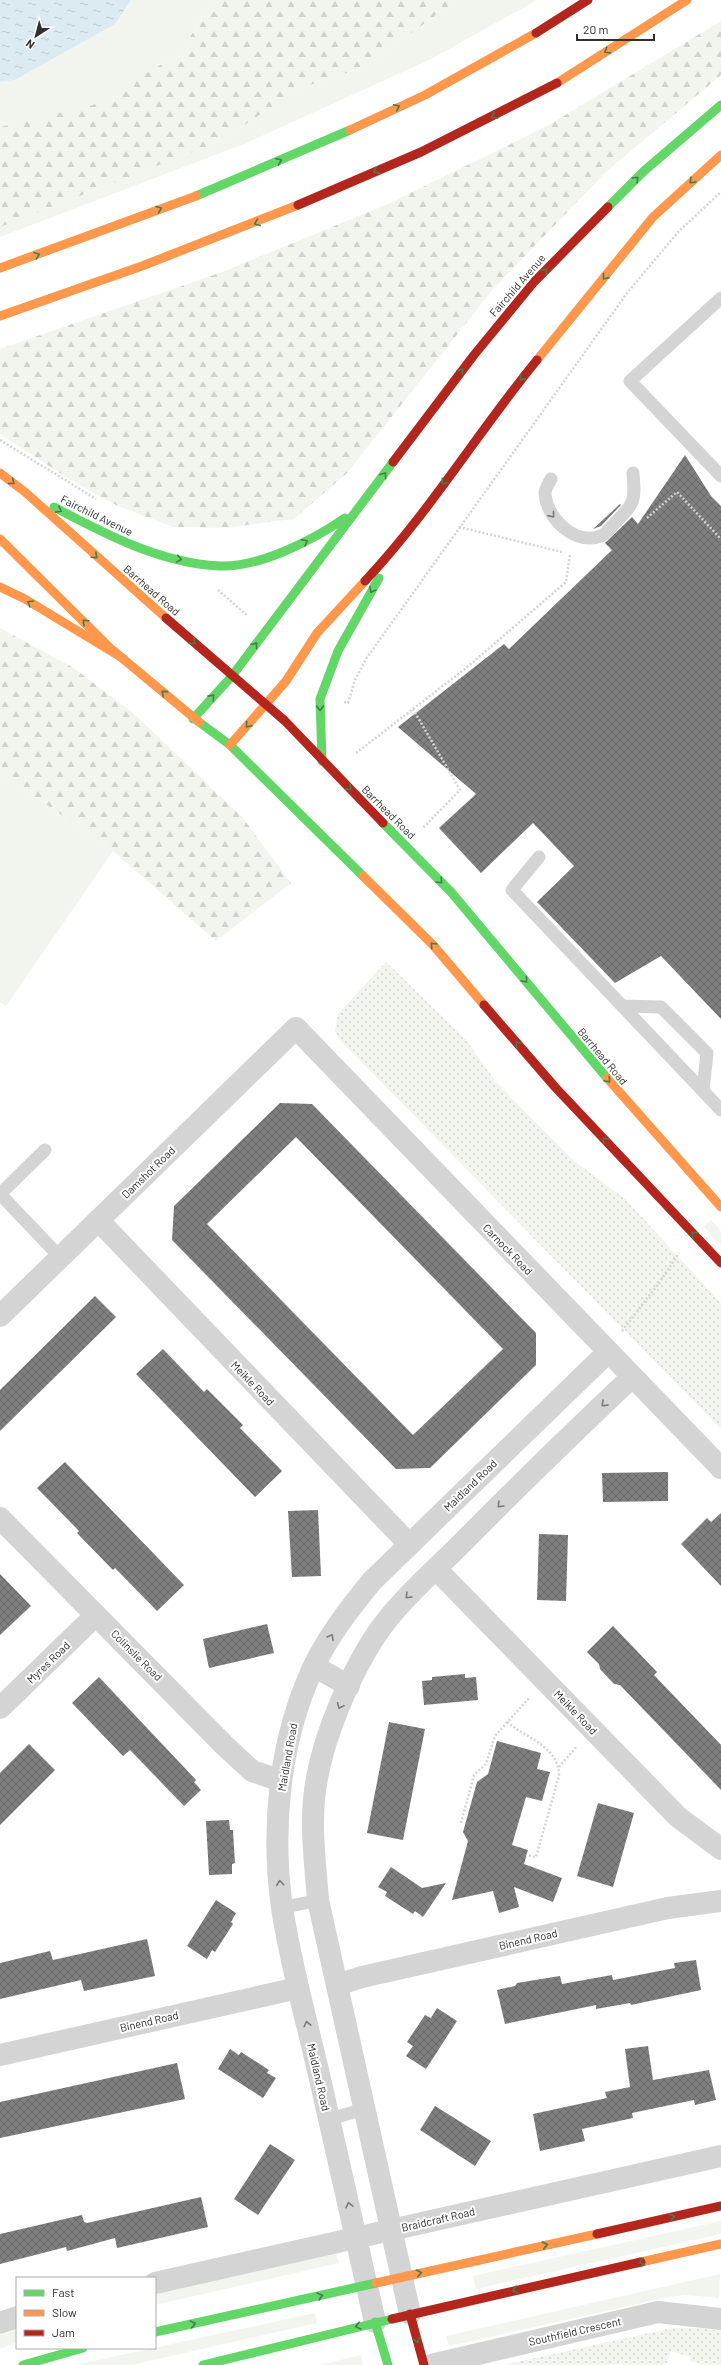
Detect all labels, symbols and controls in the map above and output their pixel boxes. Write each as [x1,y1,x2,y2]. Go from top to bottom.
north arrow [16,16,56,56]
scale bar [577,16,654,42]
text: 20 m [583,22,609,36]
text: N [23,37,37,52]
one-way arrow [604,47,611,54]
one-way arrow [393,104,401,112]
one-way arrow [491,111,498,119]
one-way arrow [276,158,283,166]
one-way arrow [373,166,381,174]
one-way arrow [631,176,639,184]
one-way arrow [689,176,697,184]
one-way arrow [155,206,162,214]
one-way arrow [253,218,260,226]
one-way arrow [33,251,40,260]
street label: Fairchild Avenue [486,251,548,319]
one-way arrow [540,268,547,276]
one-way arrow [602,272,609,280]
one-way arrow [456,368,464,375]
one-way arrow [520,373,527,380]
one-way arrow [379,473,386,480]
one-way arrow [442,477,449,484]
one-way arrow [8,478,15,485]
street label: Fairchild Avenue [59,492,135,538]
one-way arrow [55,505,63,513]
one-way arrow [548,510,555,517]
one-way arrow [300,539,308,547]
one-way arrow [90,551,98,559]
one-way arrow [176,554,182,563]
street label: Barrhead Road [121,562,183,618]
one-way arrow [370,586,377,594]
one-way arrow [27,600,34,607]
one-way arrow [82,619,90,627]
one-way arrow [188,637,196,644]
one-way arrow [251,642,258,649]
one-way arrow [161,691,168,698]
one-way arrow [208,695,215,702]
one-way arrow [316,705,324,711]
one-way arrow [245,720,252,727]
street label: Barrhead Road [360,783,418,841]
one-way arrow [344,784,352,791]
one-way arrow [436,876,443,884]
one-way arrow [430,943,437,950]
one-way arrow [521,975,528,982]
street label: Barrhead Road [575,1025,631,1087]
one-way arrow [515,1041,522,1048]
one-way arrow [603,1075,610,1083]
one-way arrow [602,1137,610,1145]
street label: Damshot Road [119,1143,177,1201]
street label: Carnock Road [480,1221,536,1277]
one-way arrow [692,1232,699,1239]
street label: Meikle Road [229,1358,277,1408]
one-way arrow [601,1400,609,1407]
street label: Maidland Road [441,1456,499,1514]
one-way arrow [497,1500,505,1507]
one-way arrow [405,1591,413,1599]
street label: Colinslie Road [109,1627,165,1683]
one-way arrow [327,1634,334,1641]
street label: Myres Road [24,1638,72,1686]
street label: Meikle Road [552,1687,600,1737]
one-way arrow [337,1701,345,1709]
street label: Maidland Road [275,1722,299,1792]
one-way arrow [276,1880,285,1886]
street label: Binend Road [497,1926,559,1952]
street label: Binend Road [118,2008,180,2034]
one-way arrow [303,2021,312,2028]
street label: Maidland Road [305,2042,333,2112]
one-way arrow [346,2202,354,2209]
street label: Braidcraft Road [400,2204,476,2234]
one-way arrow [669,2213,676,2221]
one-way arrow [542,2241,549,2249]
one-way arrow [639,2257,645,2265]
one-way arrow [415,2269,422,2278]
legend [16,2277,156,2349]
text: Fast [52,2285,75,2299]
one-way arrow [512,2286,518,2294]
one-way arrow [316,2292,323,2301]
text: Slow [52,2305,77,2319]
street label: Southfield Crescent [527,2314,623,2348]
one-way arrow [190,2321,196,2329]
one-way arrow [355,2321,362,2330]
text: Jam [52,2325,75,2339]
one-way arrow [412,2336,421,2343]

